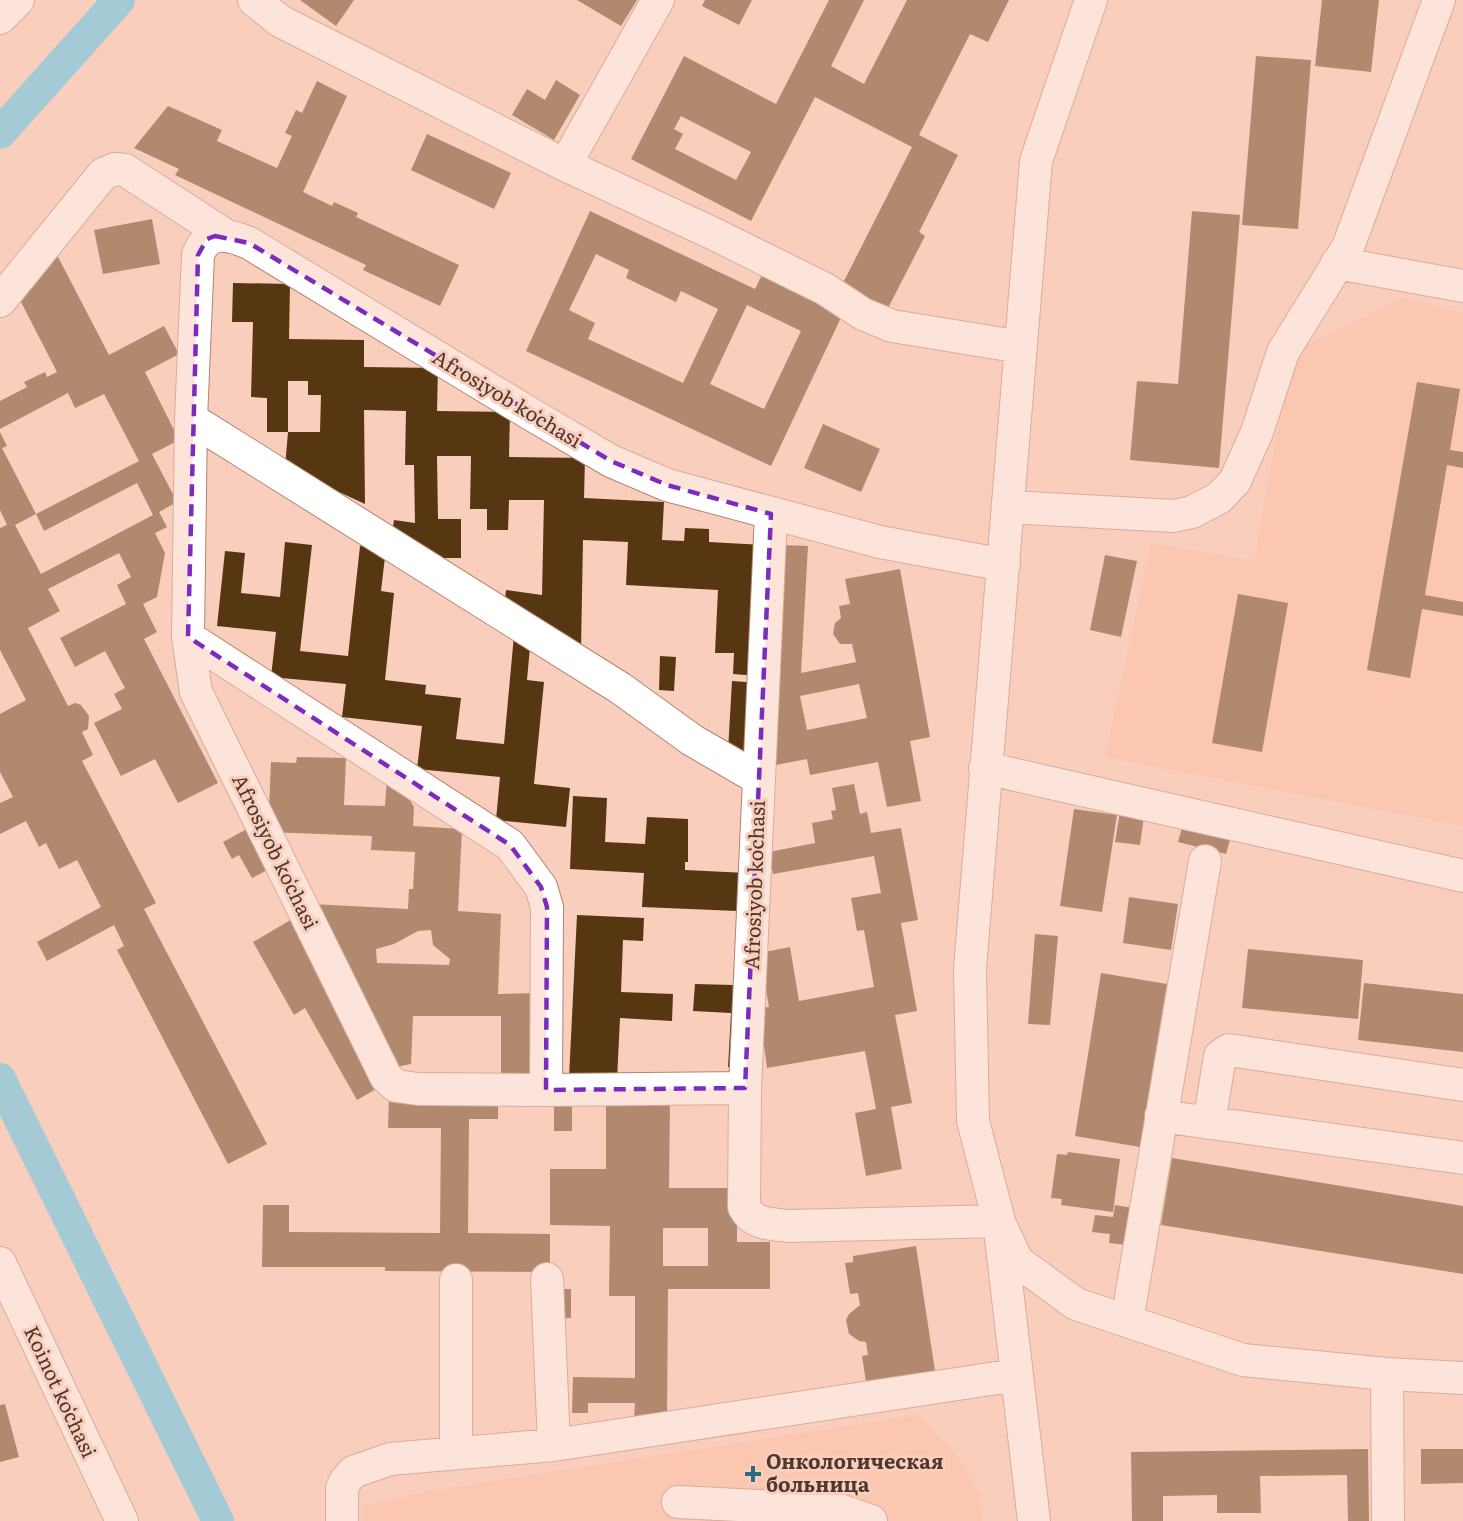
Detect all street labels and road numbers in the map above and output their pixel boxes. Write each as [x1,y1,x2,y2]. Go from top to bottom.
street label: Afrosiyob koʻchasi [428,341,589,454]
street label: Afrosiyob koʻchasi [226,768,328,934]
street label: Afrosiyob koʻchasi [735,799,771,970]
street label: Koinot koʻchasi [18,1320,106,1462]

